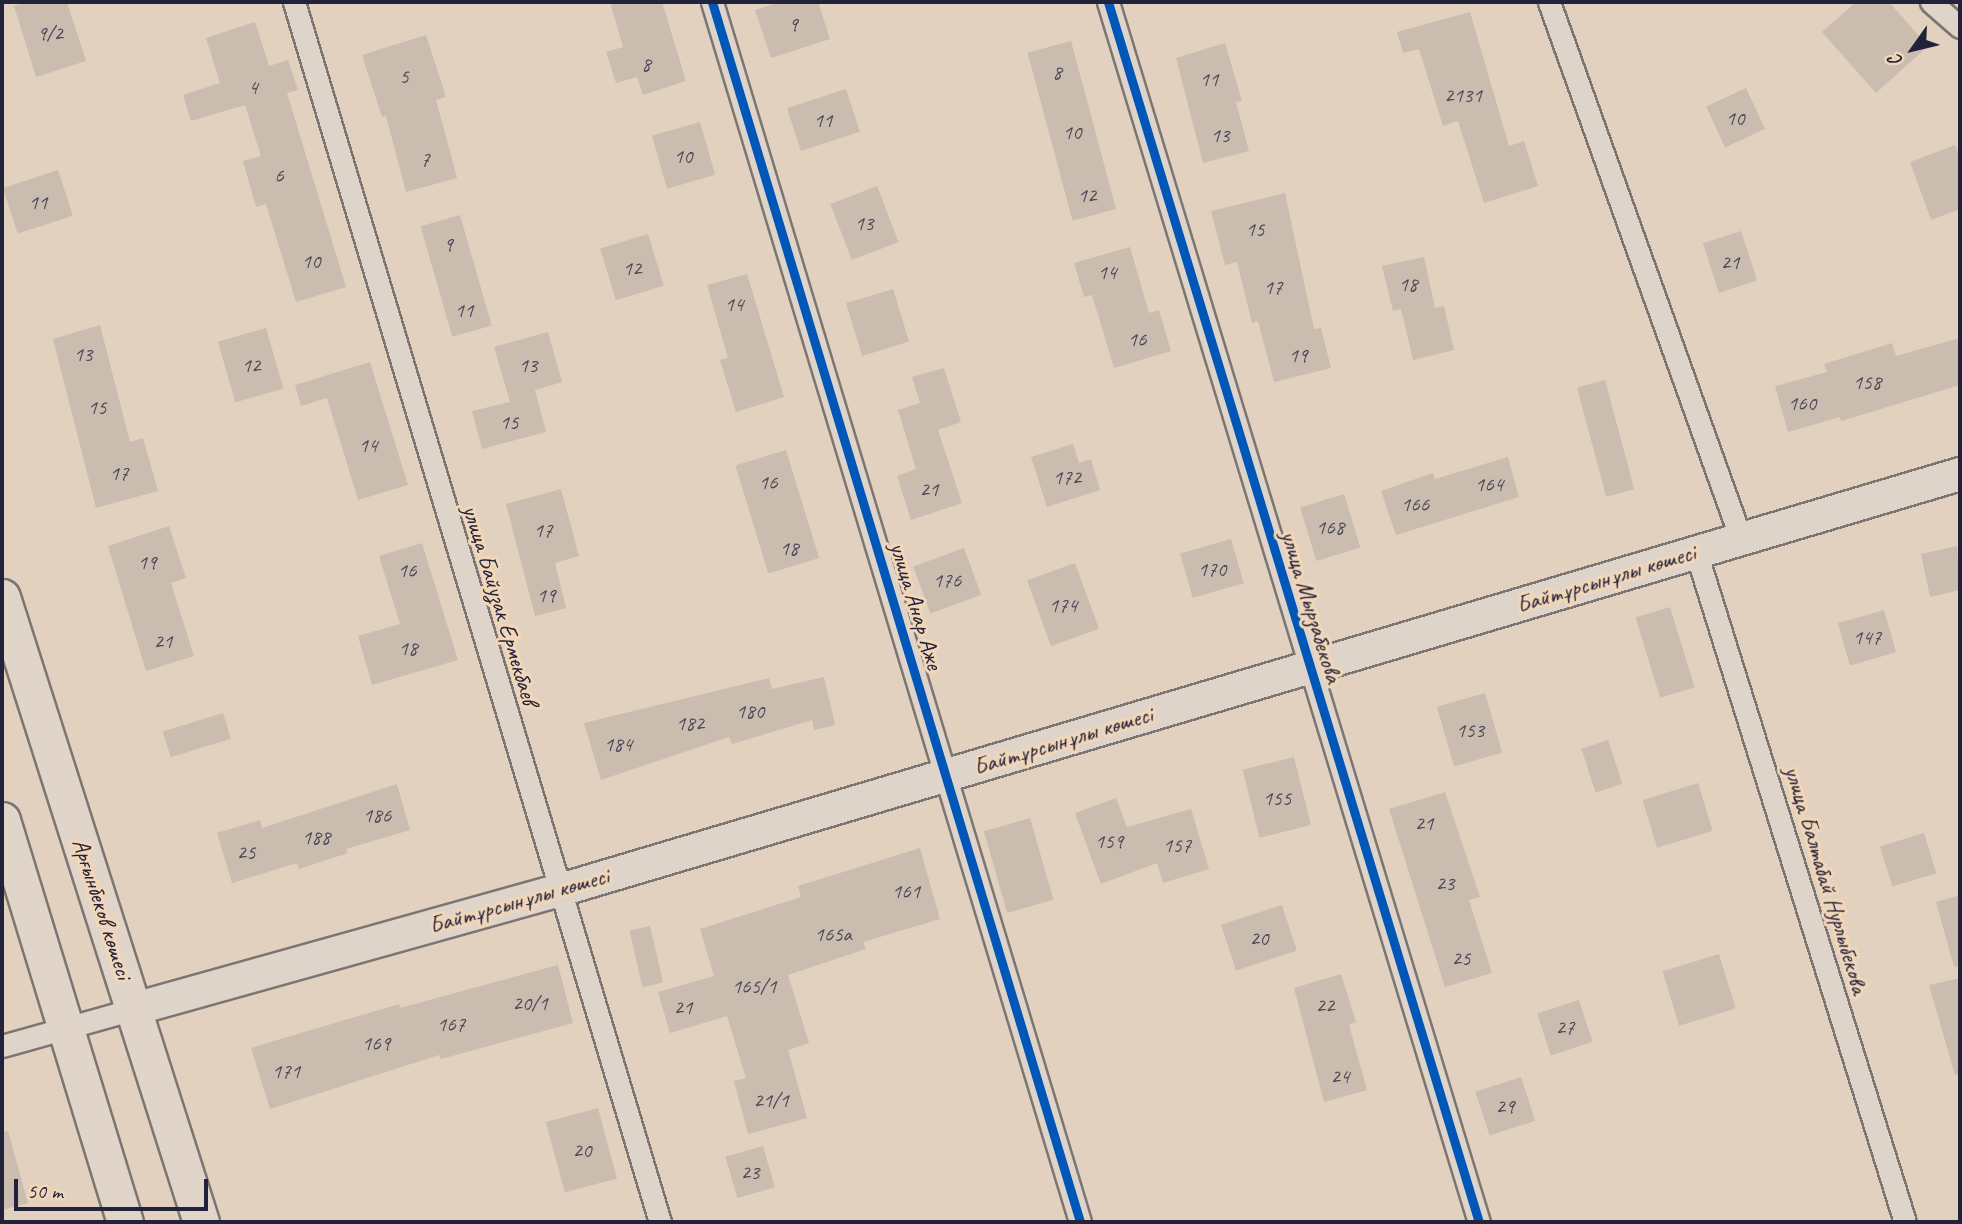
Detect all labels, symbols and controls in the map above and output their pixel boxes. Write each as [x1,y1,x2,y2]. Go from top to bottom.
house number: 9 [788,11,798,37]
north arrow [1878,14,1948,84]
house number: 9/2 [37,20,63,46]
text: С [1883,50,1908,71]
house number: 8 [641,51,651,77]
house number: 8 [1052,59,1062,85]
house number: 5 [399,63,409,89]
house number: 11 [1200,66,1218,92]
house number: 4 [248,74,258,100]
house number: 2131 [1444,82,1482,108]
house number: 10 [1726,105,1744,131]
house number: 11 [814,107,832,133]
house number: 10 [1063,119,1081,145]
house number: 13 [1211,122,1229,148]
house number: 10 [674,143,692,169]
house number: 7 [420,146,430,172]
house number: 6 [274,162,284,188]
house number: 12 [1078,182,1096,208]
house number: 11 [29,189,47,215]
house number: 13 [855,210,873,236]
house number: 15 [1246,216,1264,242]
house number: 9 [443,231,453,257]
house number: 10 [302,248,320,274]
house number: 21 [1721,249,1739,275]
house number: 12 [623,255,641,281]
house number: 14 [1098,259,1116,285]
house number: 18 [1399,271,1417,297]
house number: 17 [1264,274,1282,300]
house number: 14 [725,291,743,317]
house number: 11 [455,297,473,323]
house number: 16 [1128,326,1146,352]
house number: 13 [74,341,92,367]
house number: 19 [1289,342,1307,368]
house number: 12 [242,352,260,378]
house number: 13 [519,352,537,378]
house number: 158 [1853,369,1881,395]
house number: 160 [1788,390,1816,416]
house number: 15 [88,394,106,420]
house number: 15 [500,409,518,435]
house number: 14 [359,432,377,458]
house number: 17 [110,460,128,486]
house number: 172 [1053,464,1081,490]
house number: 16 [759,469,777,495]
house number: 164 [1475,471,1503,497]
house number: 21 [920,476,938,502]
house number: 166 [1401,491,1429,517]
street label: улица Байузак Ермекбаев [456,501,544,709]
house number: 168 [1316,514,1344,540]
house number: 17 [534,517,552,543]
street label: улица Мырзабекова [1274,527,1348,687]
house number: 18 [780,535,798,561]
street label: Байтұрсынұлы көшесі [1513,538,1699,620]
street label: улица Анар Аже [883,539,949,673]
house number: 19 [138,549,156,575]
house number: 170 [1198,556,1226,582]
house number: 16 [398,557,416,583]
house number: 176 [933,567,961,593]
house number: 19 [537,582,555,608]
house number: 174 [1049,592,1077,618]
house number: 147 [1853,624,1881,650]
house number: 21 [154,628,172,654]
house number: 18 [399,635,417,661]
house number: 180 [736,698,764,724]
street label: Байтұрсынұлы көшесі [970,700,1156,782]
house number: 182 [676,710,704,736]
house number: 153 [1456,717,1484,743]
house number: 184 [604,731,632,757]
street label: улица Балтабай Нурлыбекова [1777,761,1875,999]
house number: 155 [1263,785,1291,811]
house number: 186 [363,802,391,828]
house number: 21 [1415,810,1433,836]
house number: 188 [302,824,330,850]
house number: 159 [1095,828,1123,854]
house number: 157 [1163,832,1191,858]
street label: Арғынбеков көшесі [66,835,138,983]
house number: 25 [237,839,255,865]
street label: Байтұрсынұлы көшесі [426,862,612,940]
house number: 23 [1436,870,1454,896]
house number: 161 [892,878,920,904]
house number: 165а [814,921,852,947]
house number: 20 [1250,925,1268,951]
house number: 25 [1452,945,1470,971]
house number: 165/1 [732,973,776,999]
house number: 20/1 [512,990,548,1016]
house number: 22 [1316,992,1334,1018]
house number: 21 [674,994,692,1020]
house number: 167 [437,1011,465,1037]
house number: 27 [1556,1014,1574,1040]
house number: 169 [362,1030,390,1056]
house number: 171 [272,1058,300,1084]
house number: 24 [1331,1063,1349,1089]
house number: 21/1 [753,1087,789,1113]
house number: 29 [1496,1093,1514,1119]
house number: 20 [573,1137,591,1163]
house number: 23 [741,1159,759,1185]
scale bar [18,1164,212,1208]
text: 50 m [27,1178,63,1204]

